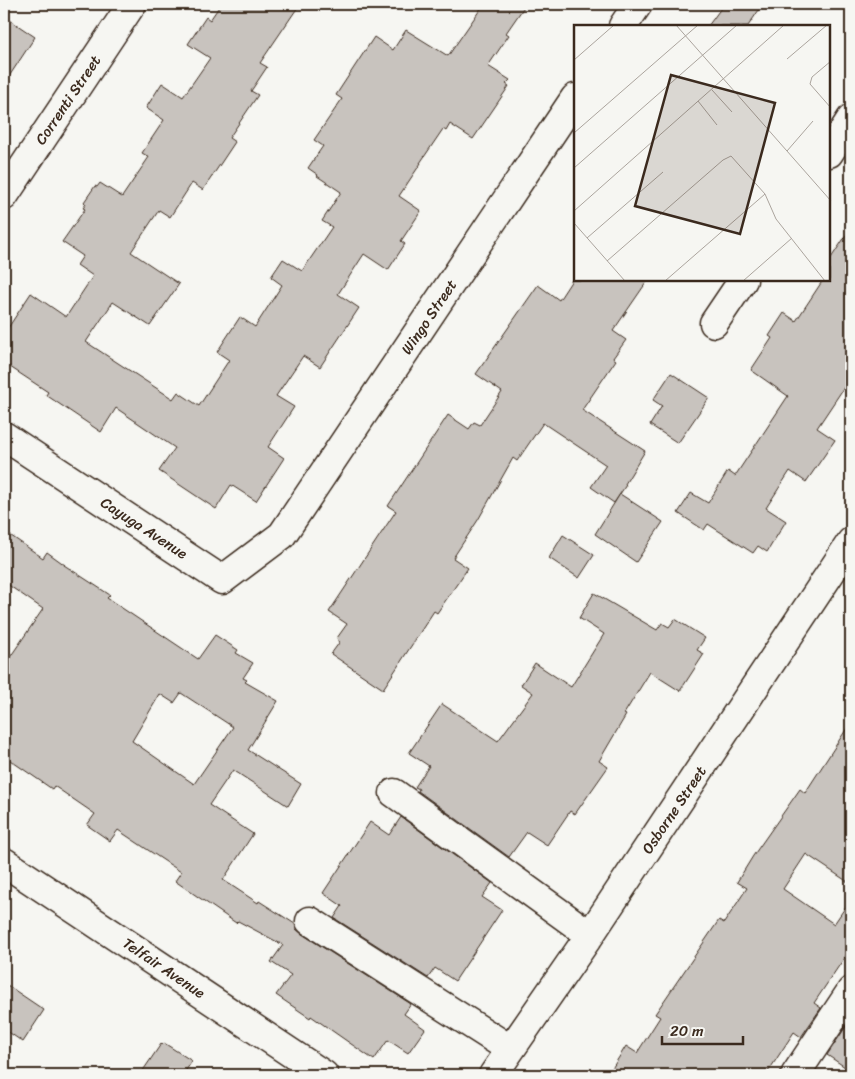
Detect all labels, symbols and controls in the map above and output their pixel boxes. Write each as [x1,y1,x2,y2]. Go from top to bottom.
inset map [574,25,830,281]
street label: Correnti Street [28,49,108,150]
street label: Wingo Street [394,274,464,360]
street label: Cayuga Avenue [95,490,193,566]
street label: Osborne Street [635,760,713,859]
street label: Telfair Avenue [117,931,211,1005]
scale bar [662,1014,744,1046]
text: 20 m [670,1018,704,1044]

